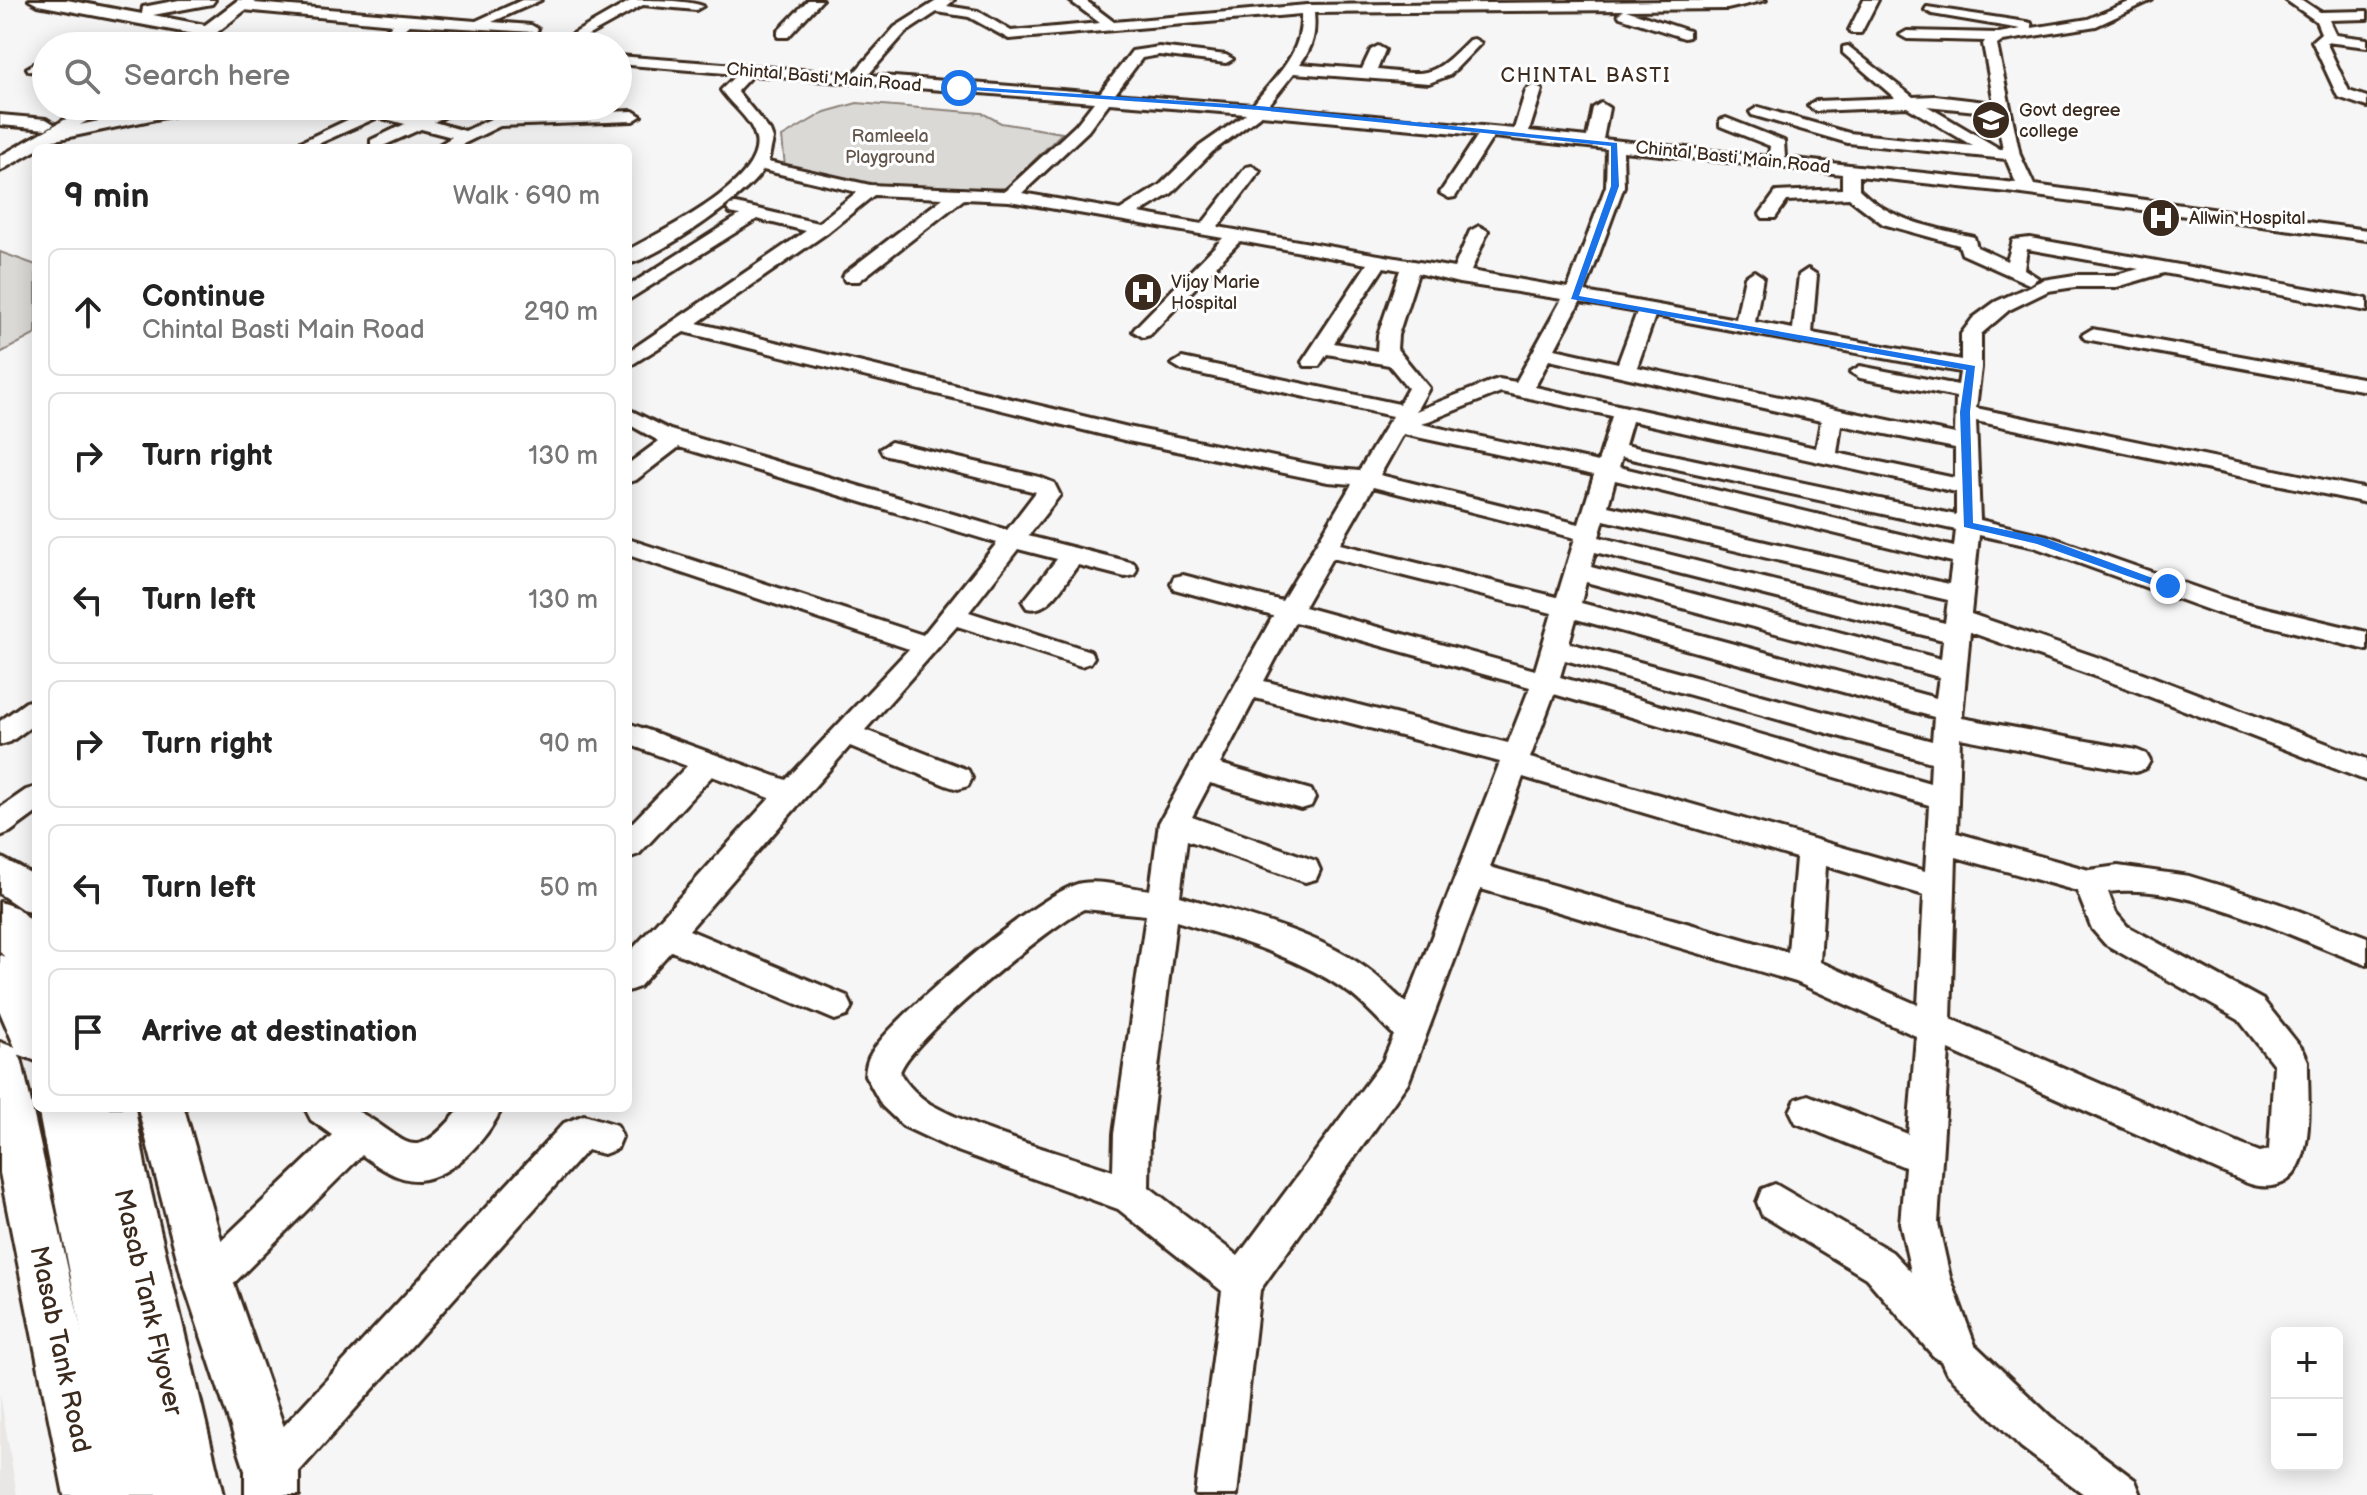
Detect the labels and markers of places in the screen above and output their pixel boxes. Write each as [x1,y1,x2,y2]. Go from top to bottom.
school or university icon: Govt degree college [1970,99,2012,141]
place label: Govt degree college [2019,100,2121,142]
hospital icon: Allwin Hospital [2140,197,2182,239]
place label: Allwin Hospital [2189,208,2305,229]
hospital icon: Vijay Marie Hospital [1122,271,1164,313]
place label: Vijay Marie Hospital [1171,272,1260,314]

